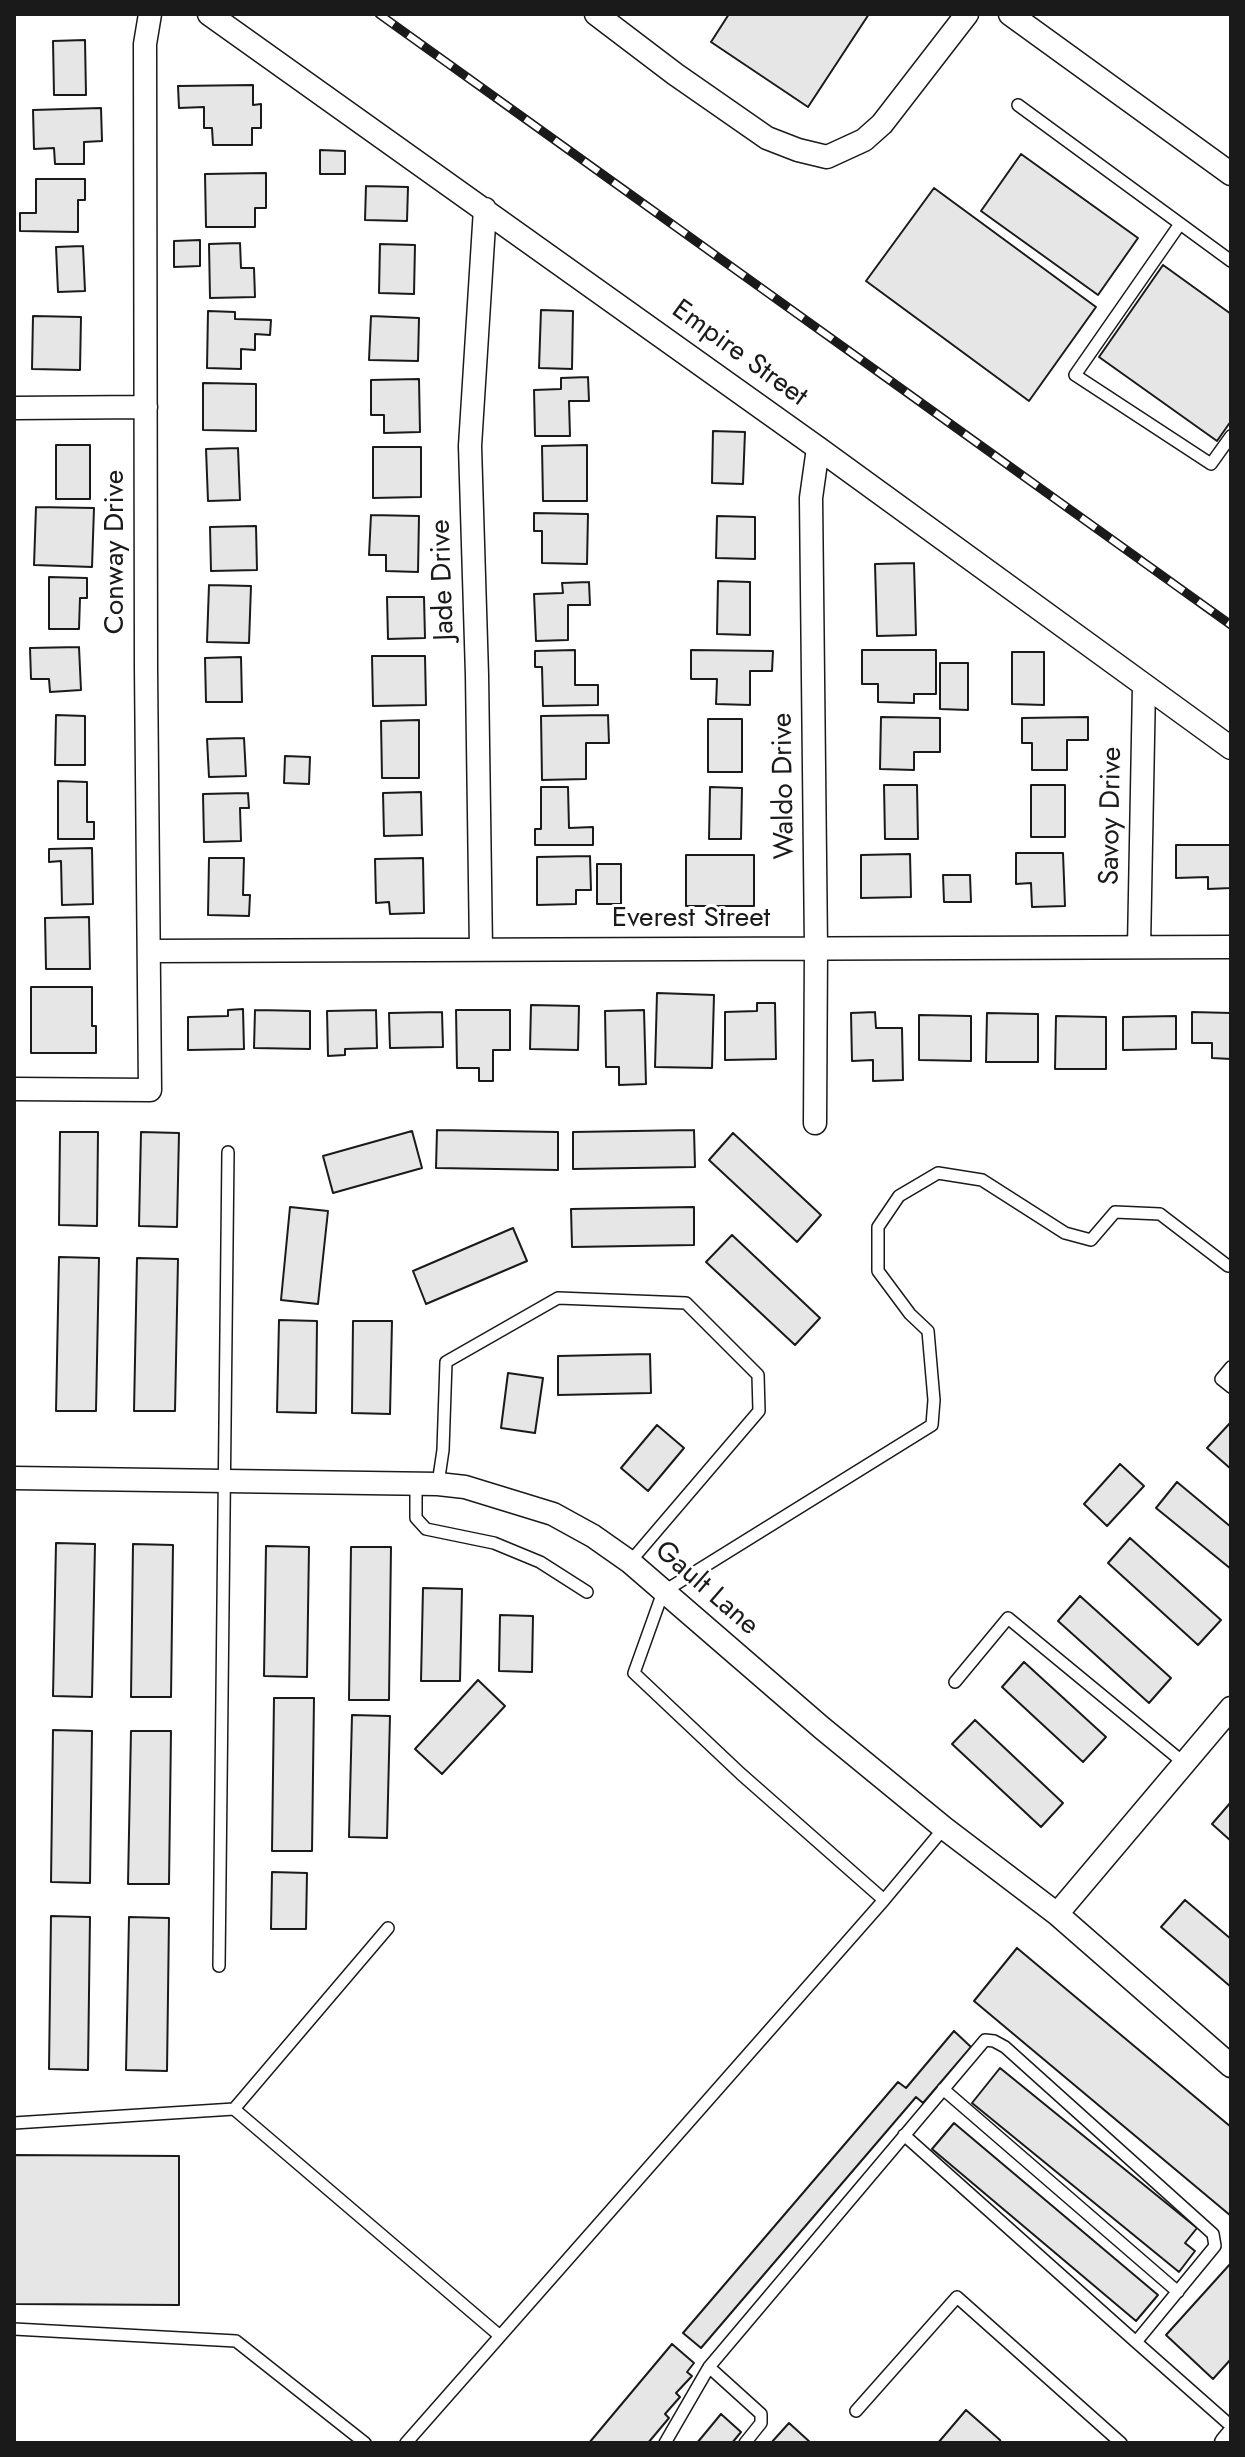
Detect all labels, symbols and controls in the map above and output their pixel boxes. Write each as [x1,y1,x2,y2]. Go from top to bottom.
street label: Empire Street [665,294,813,414]
street label: Conway Drive [99,470,133,634]
street label: Jade Drive [425,519,463,641]
street label: Waldo Drive [767,712,803,860]
street label: Savoy Drive [1094,747,1130,885]
street label: Everest Street [612,902,770,936]
street label: Gault Lane [647,1535,765,1643]

